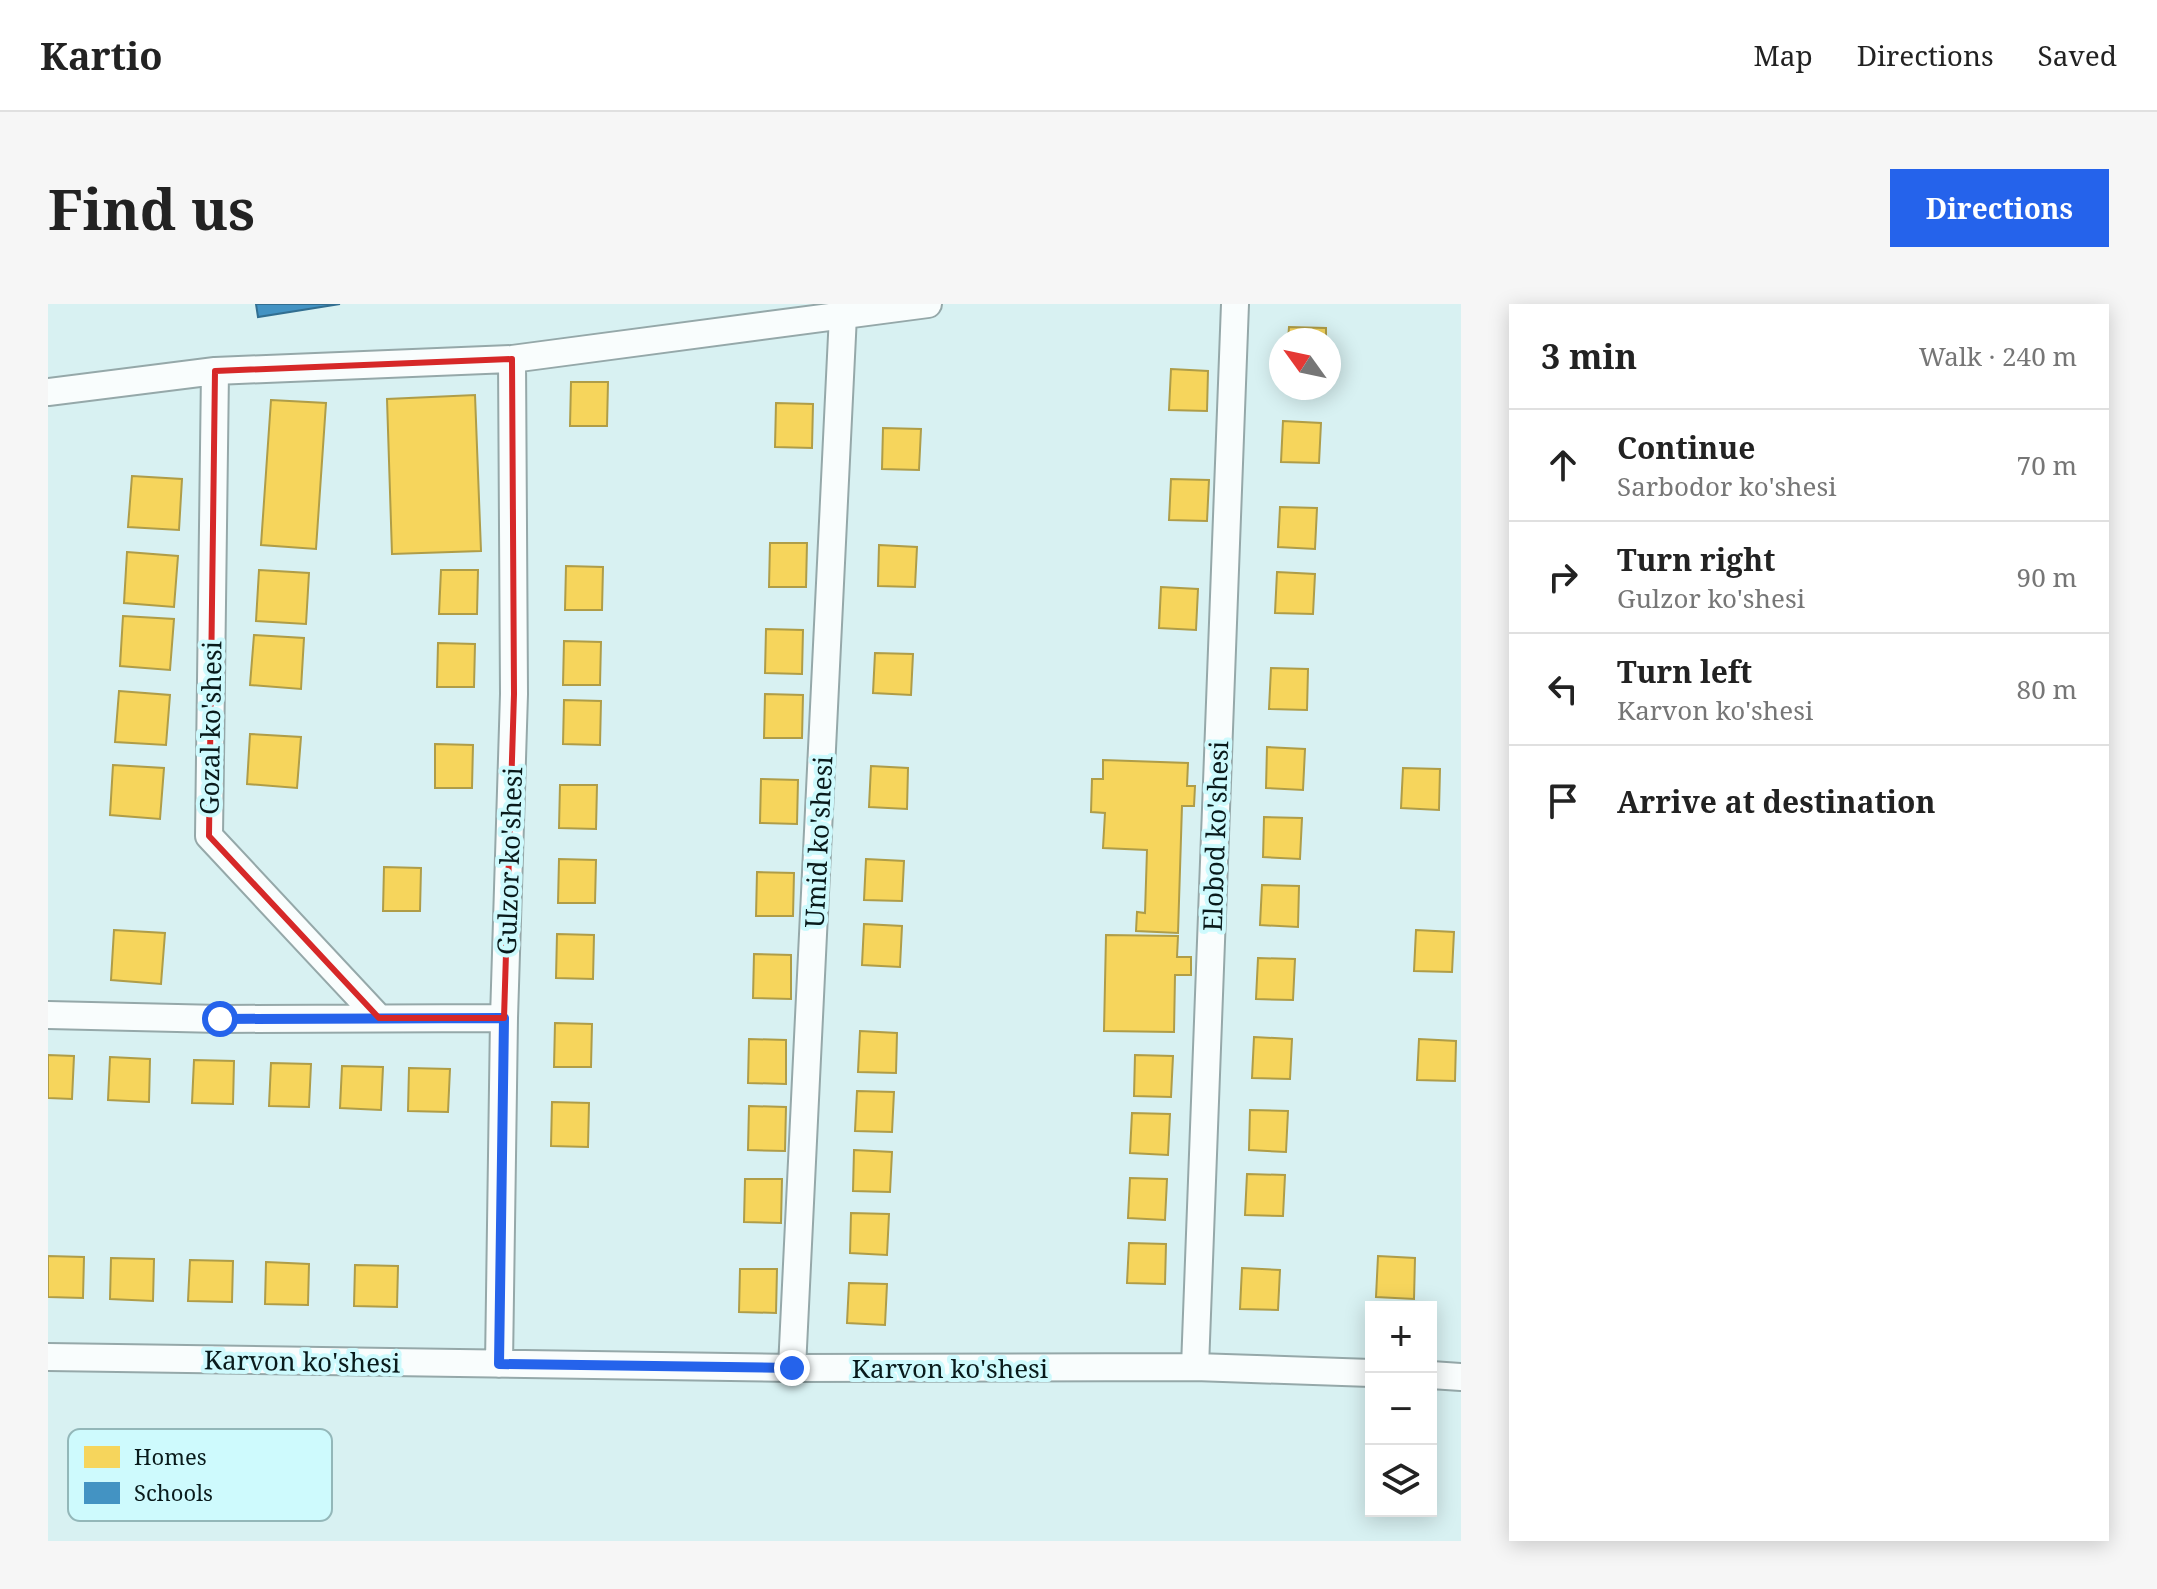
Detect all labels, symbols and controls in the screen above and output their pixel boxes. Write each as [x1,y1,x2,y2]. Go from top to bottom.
text: Kartio [40,29,163,81]
text: Map [1753,36,1813,74]
text: Directions [1857,36,1994,74]
text: Saved [2038,36,2117,74]
button: Directions [1890,169,2109,247]
text: Find us [48,170,255,246]
north arrow [1269,328,1341,400]
text: 3 min [1541,333,1637,379]
text: Walk · 240 m [1919,338,2077,374]
text: Continue [1617,427,1755,468]
icon: ahead [1541,443,1585,487]
text: 70 m [2017,447,2077,483]
text: Sarbodor ko'shesi [1617,468,1837,504]
text: Turn right [1617,539,1775,580]
icon: right [1541,555,1585,599]
text: 90 m [2017,559,2077,595]
text: Gulzor ko'shesi [1617,580,1805,616]
street label: Gozal ko'shesi [190,641,230,815]
text: Turn left [1617,651,1752,692]
icon: left [1541,667,1585,711]
text: 80 m [2017,671,2077,707]
text: Karvon ko'shesi [1617,692,1813,728]
street label: Elobod ko'shesi [1194,740,1236,932]
street label: Umid ko'shesi [796,755,840,929]
street label: Gulzor ko'shesi [488,766,530,956]
icon: arrive [1541,779,1585,823]
text: Arrive at destination [1617,781,1936,822]
route start [202,1001,238,1037]
map controls [1365,1301,1437,1517]
button: + [1365,1301,1437,1373]
street label: Karvon ko'shesi [204,1341,400,1381]
route end [774,1350,810,1386]
street label: Karvon ko'shesi [852,1350,1048,1386]
button: − [1365,1373,1437,1445]
legend [68,1429,332,1521]
text: Homes [134,1441,207,1471]
button: layers [1365,1445,1437,1517]
text: Schools [134,1477,213,1507]

